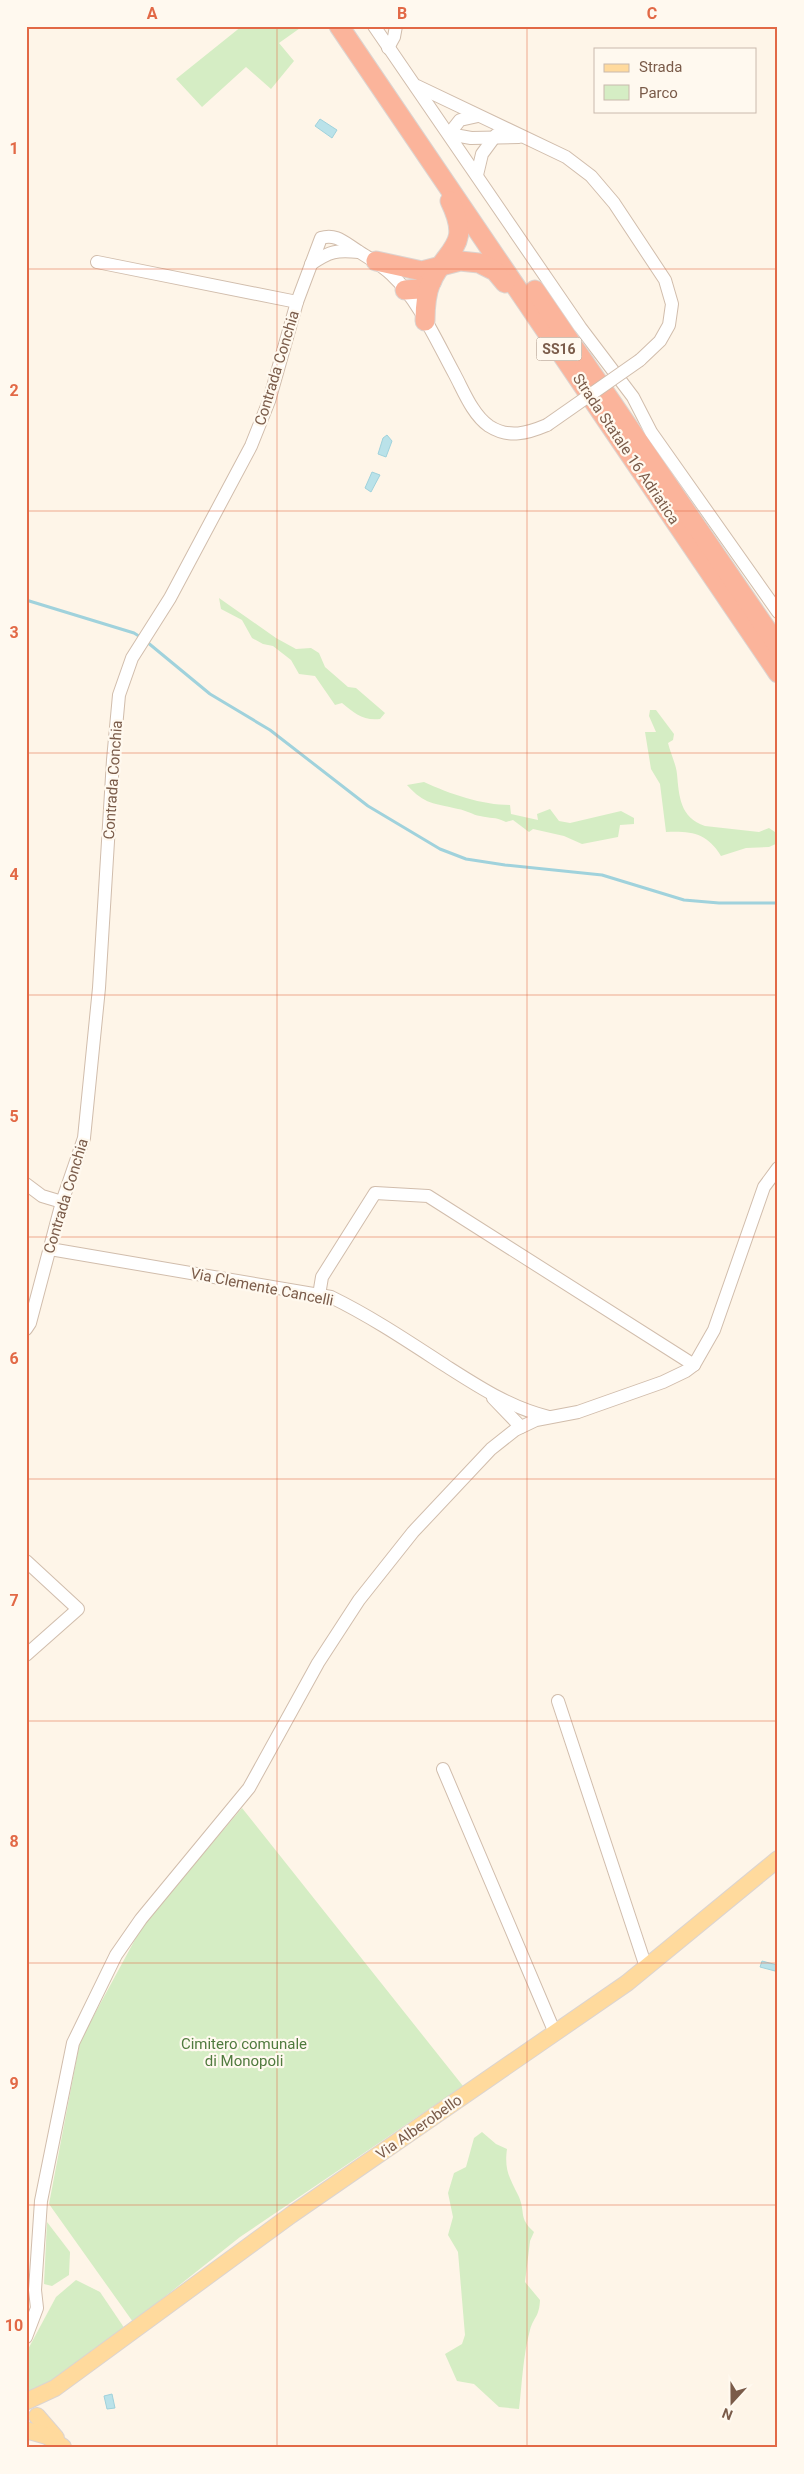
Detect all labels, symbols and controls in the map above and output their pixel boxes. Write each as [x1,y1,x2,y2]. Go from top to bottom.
text: A [147,4,158,23]
text: B [397,4,407,23]
text: C [647,4,657,23]
legend [594,48,756,112]
text: Strada [639,58,682,76]
text: Parco [639,84,678,102]
text: 1 [9,139,19,158]
street label: Contrada Conchia [251,308,303,428]
road number: SS16 [536,338,582,360]
street label: Strada Statale 16 Adriatica [569,370,683,528]
text: 2 [9,381,19,400]
text: 3 [9,623,19,642]
street label: Contrada Conchia [100,720,126,840]
text: 4 [9,865,19,884]
text: 5 [9,1107,19,1126]
street label: Contrada Conchia [40,1136,92,1256]
street label: Via Clemente Cancelli [189,1264,335,1310]
text: 6 [9,1349,19,1368]
text: 7 [9,1591,19,1610]
text: 8 [9,1832,19,1851]
park label: Cimitero comunale di Monopoli [181,2035,307,2070]
text: 9 [9,2074,19,2093]
street label: Via Alberobello [373,2091,465,2163]
text: 10 [5,2316,23,2335]
north arrow [706,2376,756,2426]
text: N [720,2405,735,2423]

